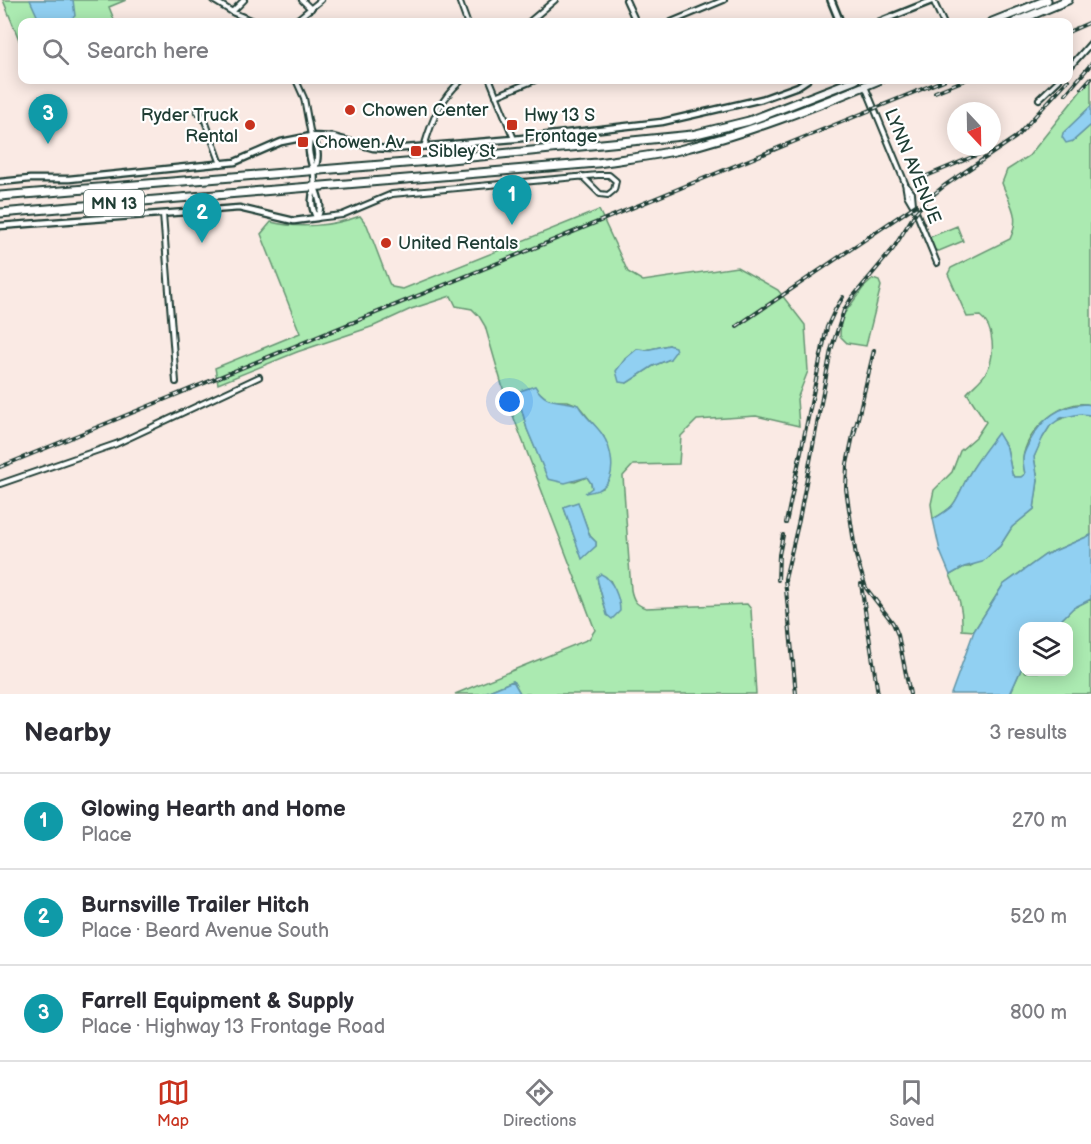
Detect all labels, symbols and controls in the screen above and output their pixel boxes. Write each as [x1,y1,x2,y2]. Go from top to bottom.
search box [18,18,1073,84]
icon: search [39,35,72,68]
text: Search here [87,38,209,65]
pin: 3 [28,94,68,144]
place label: Chowen Center [362,100,489,121]
north arrow [947,102,1001,156]
marker: Chowen Center [343,103,357,117]
place label: Ryder Truck Rental [141,105,238,147]
place label: Hwy 13 S Frontage [524,105,598,147]
street label: LYNN AVENUE [880,106,945,227]
marker: Ryder Truck Rental [243,118,257,132]
marker: Hwy 13 S Frontage [505,118,519,132]
place label: Chowen Av [315,132,405,153]
marker: Chowen Av [296,135,310,149]
place label: Sibley St [428,141,496,162]
marker: Sibley St [409,144,423,158]
pin: 1 [492,176,532,225]
road number: MN 13 [84,190,144,216]
pin: 2 [182,194,222,243]
place label: United Rentals [398,233,518,254]
marker: United Rentals [379,236,393,250]
your location [495,387,524,416]
map controls [1019,622,1073,676]
button: layers [1019,622,1073,676]
text: Nearby [24,718,111,749]
text: 3 results [989,721,1067,745]
text: Glowing Hearth and Home [81,796,346,823]
text: 1 [39,809,48,833]
text: 270 m [1012,809,1067,833]
text: Place [81,823,132,847]
text: Burnsville Trailer Hitch [81,892,309,919]
text: 2 [38,905,49,929]
text: 520 m [1010,905,1067,929]
text: Place · Beard Avenue South [81,919,329,943]
text: Farrell Equipment & Supply [81,988,354,1015]
text: 3 [38,1001,49,1025]
text: 800 m [1010,1001,1067,1025]
text: Place · Highway 13 Frontage Road [81,1015,385,1039]
tab: Map [157,1076,190,1131]
tab: Directions [503,1076,576,1131]
tab: Saved [889,1076,934,1131]

